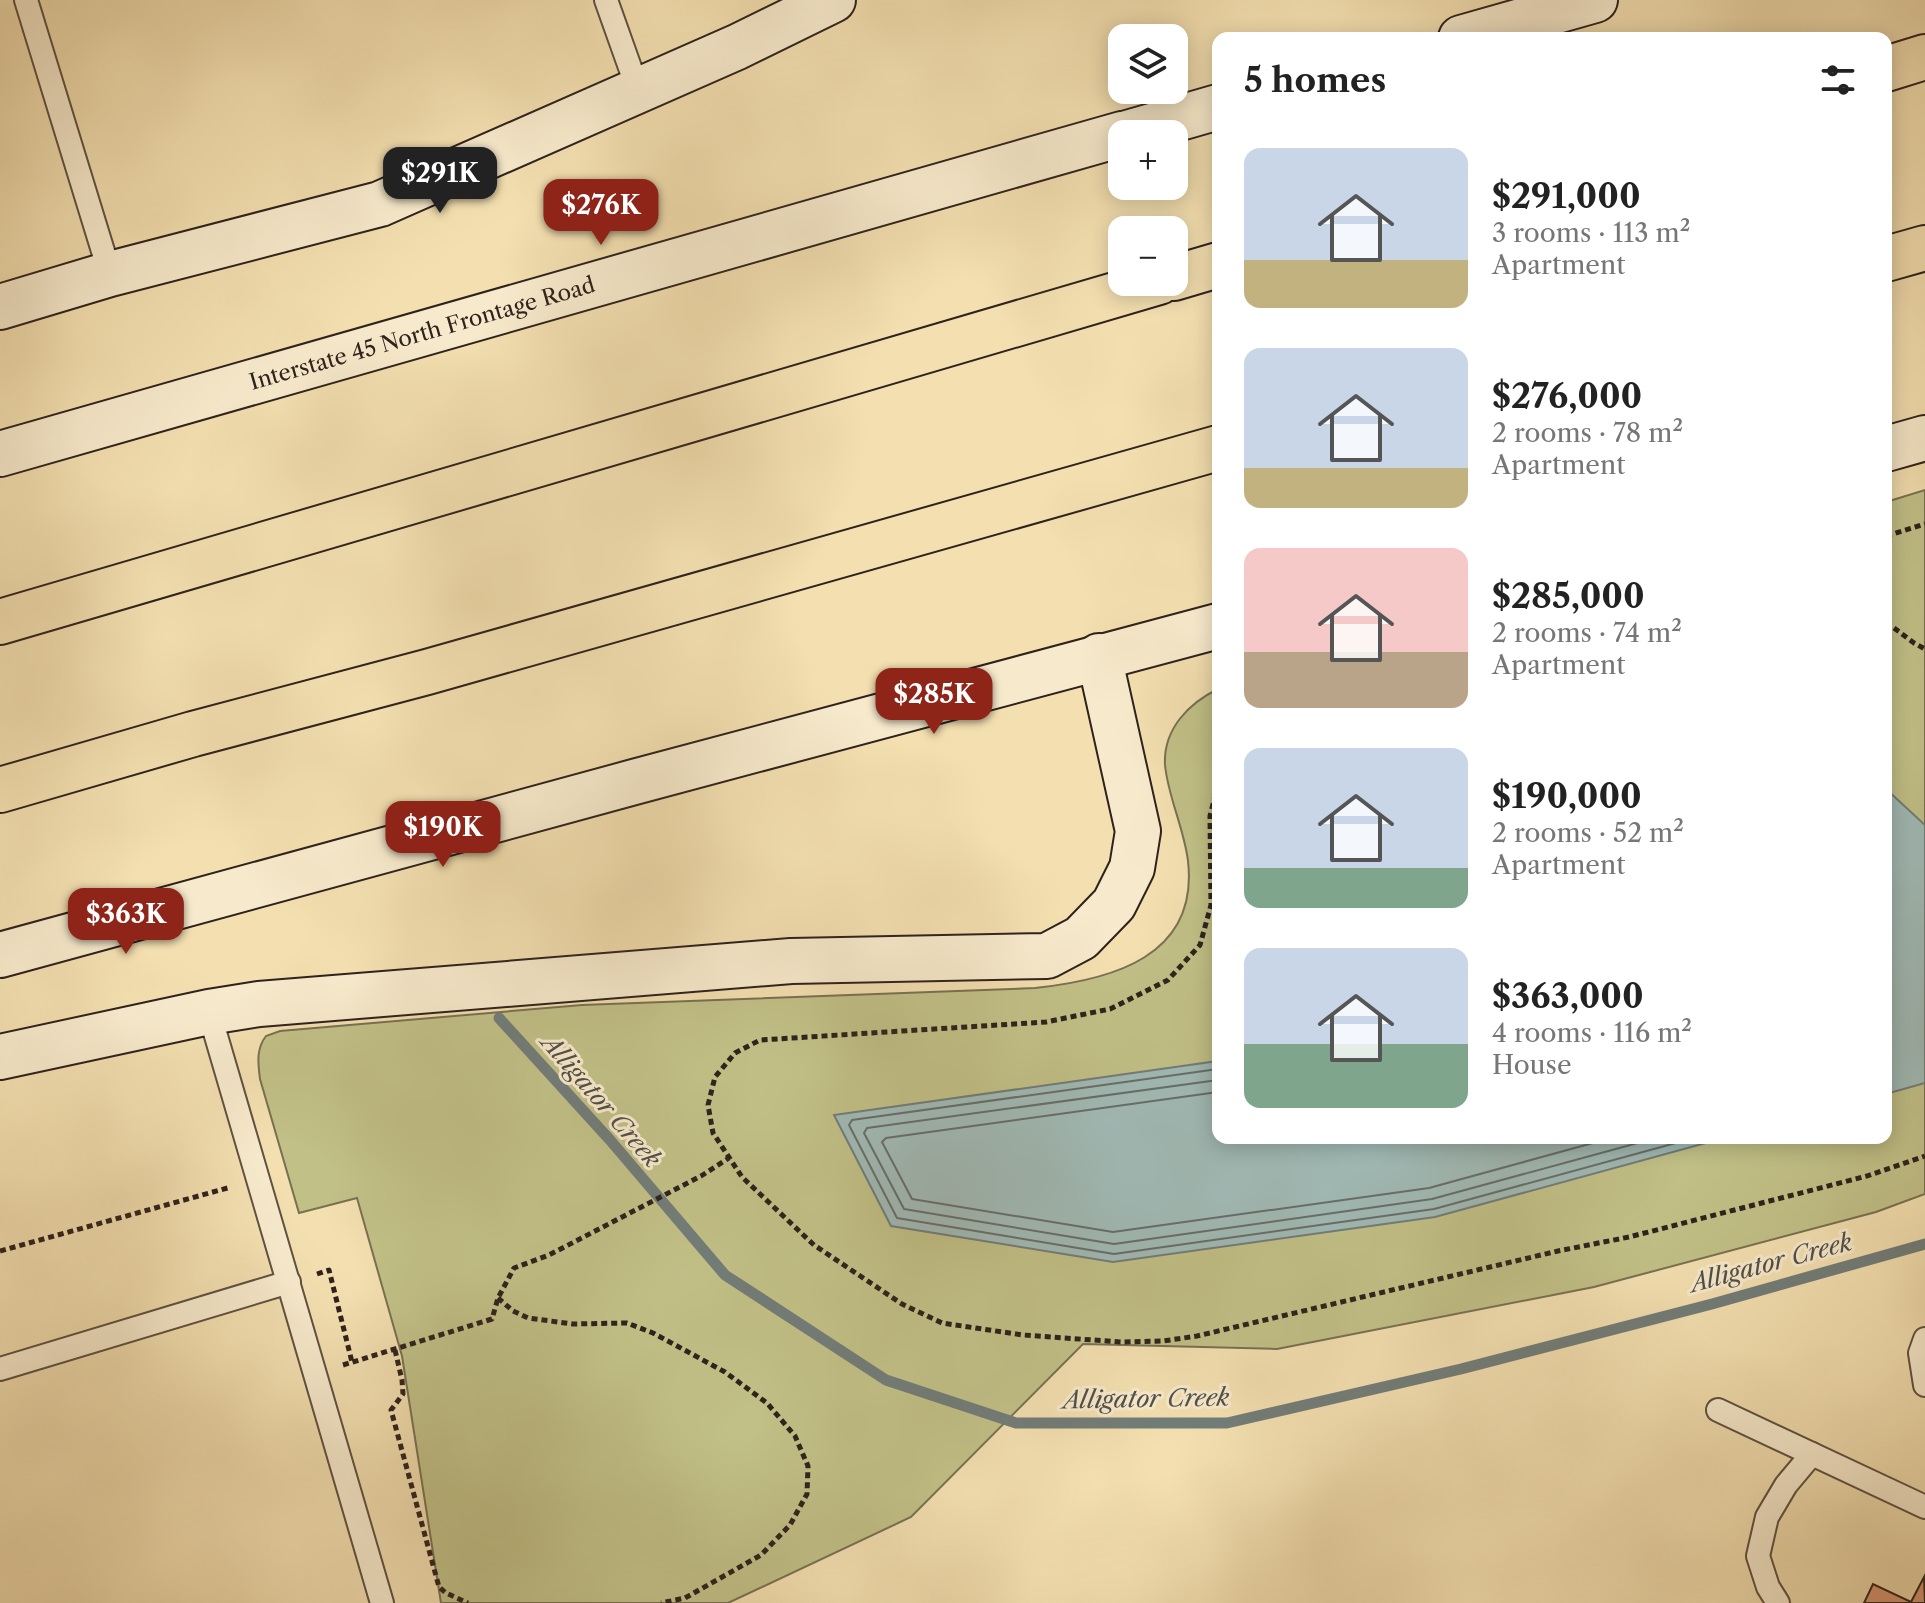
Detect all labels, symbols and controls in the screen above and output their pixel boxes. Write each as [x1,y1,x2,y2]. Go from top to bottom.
map controls [1108,24,1188,296]
button: layers [1108,24,1188,104]
icon: filters [1816,58,1860,102]
text: 5 homes [1244,59,1386,101]
button: + [1108,120,1188,200]
pin: $291K [384,147,496,215]
text: $291K [401,157,479,189]
text: $291,000 [1492,175,1641,217]
pin: $276K [545,179,657,247]
icon: home [1308,180,1404,276]
text: $276K [561,189,641,221]
button: − [1108,216,1188,296]
text: 3 rooms · 113 m² [1492,217,1690,249]
text: Apartment [1492,249,1625,281]
street label: Interstate 45 North Frontage Road [246,271,598,396]
text: $276,000 [1492,375,1642,417]
icon: home [1308,380,1404,476]
text: 2 rooms · 78 m² [1492,417,1683,449]
text: Apartment [1492,449,1625,481]
text: $285,000 [1492,575,1645,617]
icon: home [1308,580,1404,676]
text: 2 rooms · 74 m² [1492,617,1682,649]
text: Apartment [1492,649,1625,681]
pin: $285K [878,668,990,736]
text: $285K [893,678,975,710]
text: $190,000 [1492,775,1642,817]
icon: home [1308,780,1404,876]
pin: $190K [387,801,499,869]
text: $190K [403,811,483,843]
text: 2 rooms · 52 m² [1492,817,1684,849]
text: Apartment [1492,849,1625,881]
pin: $363K [70,888,182,956]
text: $363K [86,898,166,930]
text: $363,000 [1492,975,1644,1017]
icon: home [1308,980,1404,1076]
text: 4 rooms · 116 m² [1492,1017,1692,1049]
water label: Alligator Creek [533,1025,667,1173]
text: House [1492,1049,1572,1081]
water label: Alligator Creek [1683,1227,1856,1299]
water label: Alligator Creek [1058,1383,1230,1415]

